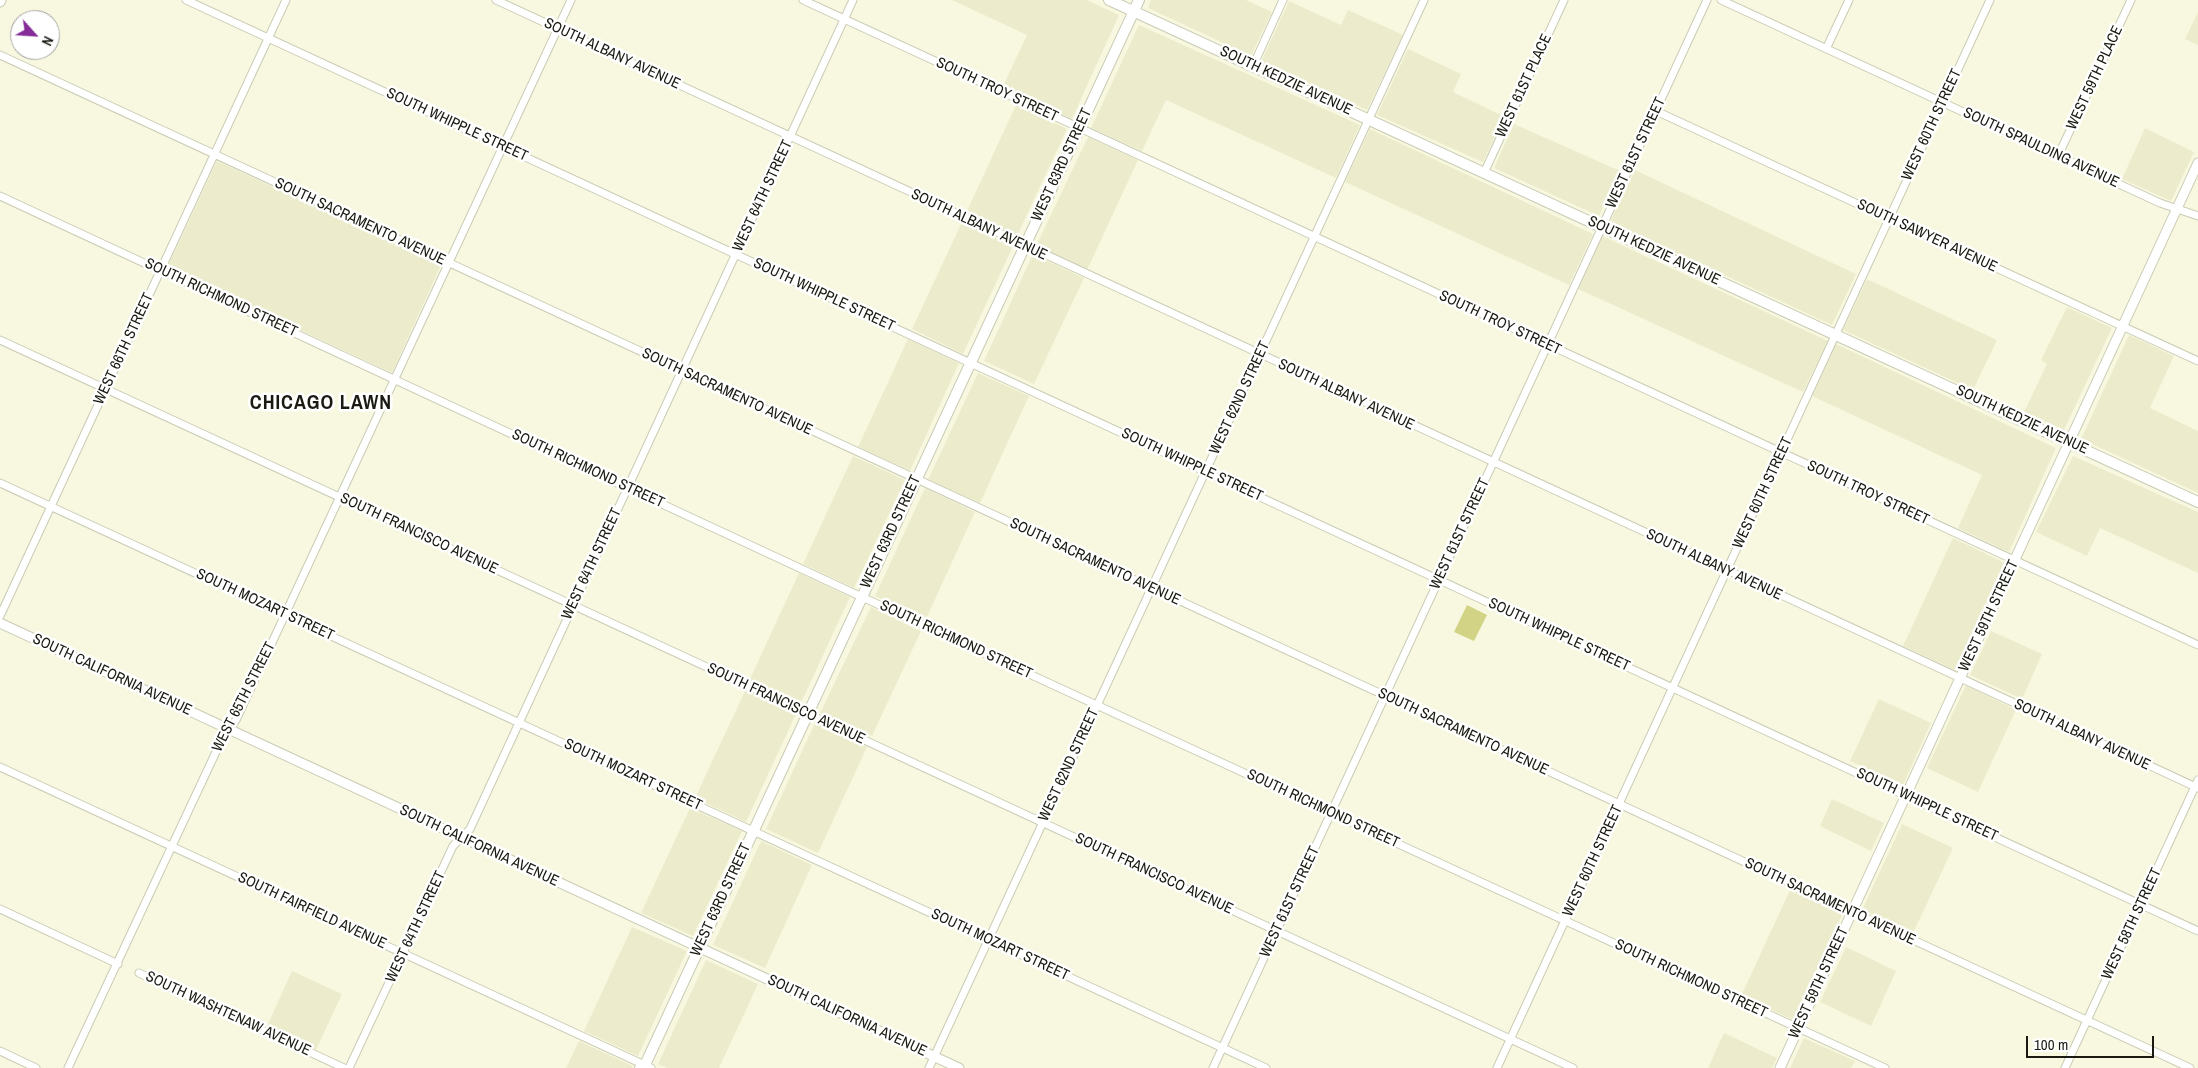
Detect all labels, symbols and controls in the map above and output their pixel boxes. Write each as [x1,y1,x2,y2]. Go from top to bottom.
north arrow [10,10,60,60]
street label: SOUTH ALBANY AVENUE [541,15,683,93]
street label: WEST 59TH PLACE [2063,23,2127,133]
street label: WEST 61ST PLACE [1492,31,1556,141]
text: N [38,33,57,49]
street label: SOUTH KEDZIE AVENUE [1217,42,1355,120]
street label: SOUTH TROY STREET [933,54,1061,126]
street label: WEST 60TH STREET [1898,66,1966,184]
street label: SOUTH WHIPPLE STREET [384,84,530,166]
street label: WEST 61ST STREET [1602,95,1670,211]
street label: SOUTH SPAULDING AVENUE [1960,104,2122,192]
street label: WEST 63RD STREET [1028,106,1096,224]
street label: WEST 64TH STREET [729,137,797,255]
street label: SOUTH SACRAMENTO AVENUE [272,175,448,269]
street label: SOUTH ALBANY AVENUE [908,186,1050,264]
street label: SOUTH SAWYER AVENUE [1854,196,2000,276]
street label: SOUTH KEDZIE AVENUE [1585,212,1723,290]
street label: SOUTH WHIPPLE STREET [751,254,897,336]
street label: SOUTH RICHMOND STREET [142,255,300,341]
street label: SOUTH TROY STREET [1436,287,1564,359]
street label: WEST 66TH STREET [90,290,158,408]
street label: WEST 62ND STREET [1206,339,1274,457]
street label: SOUTH SACRAMENTO AVENUE [639,345,815,439]
street label: SOUTH ALBANY AVENUE [1275,356,1417,434]
street label: SOUTH KEDZIE AVENUE [1953,381,2091,459]
district label: CHICAGO LAWN [248,392,394,416]
street label: SOUTH WHIPPLE STREET [1119,424,1265,506]
street label: SOUTH RICHMOND STREET [509,426,667,512]
street label: WEST 60TH STREET [1729,434,1797,552]
street label: SOUTH TROY STREET [1804,457,1932,529]
street label: WEST 63RD STREET [857,473,925,591]
street label: WEST 61ST STREET [1426,476,1494,592]
street label: SOUTH FRANCISCO AVENUE [337,489,501,579]
street label: WEST 64TH STREET [558,505,626,623]
street label: SOUTH SACRAMENTO AVENUE [1007,515,1183,609]
street label: SOUTH ALBANY AVENUE [1643,526,1785,604]
street label: WEST 59TH STREET [1955,557,2023,675]
street label: SOUTH MOZART STREET [193,565,337,645]
street label: SOUTH WHIPPLE STREET [1486,594,1632,676]
street label: SOUTH RICHMOND STREET [877,597,1035,683]
street label: SOUTH CALIFORNIA AVENUE [30,630,194,720]
street label: WEST 65TH STREET [209,639,279,755]
street label: SOUTH FRANCISCO AVENUE [704,659,868,749]
street label: SOUTH SACRAMENTO AVENUE [1375,685,1551,779]
street label: SOUTH ALBANY AVENUE [2011,696,2153,774]
street label: WEST 62ND STREET [1035,706,1103,824]
street label: SOUTH MOZART STREET [561,735,705,815]
street label: SOUTH WHIPPLE STREET [1854,764,2000,846]
street label: SOUTH RICHMOND STREET [1244,766,1402,852]
street label: SOUTH CALIFORNIA AVENUE [397,801,561,891]
street label: WEST 60TH STREET [1559,802,1627,920]
street label: SOUTH FRANCISCO AVENUE [1072,829,1236,919]
street label: WEST 63RD STREET [687,841,755,959]
street label: WEST 61ST STREET [1256,844,1324,960]
street label: SOUTH SACRAMENTO AVENUE [1742,855,1918,949]
street label: WEST 58TH STREET [2098,865,2166,983]
street label: WEST 64TH STREET [382,868,450,986]
street label: SOUTH FAIRFIELD AVENUE [235,869,389,953]
street label: SOUTH MOZART STREET [928,905,1072,985]
street label: WEST 59TH STREET [1785,924,1853,1042]
street label: SOUTH RICHMOND STREET [1612,936,1770,1022]
street label: SOUTH WASHTENAW AVENUE [143,968,313,1060]
street label: SOUTH CALIFORNIA AVENUE [765,971,929,1061]
scale bar [2028,1026,2156,1058]
text: 100 m [2034,1034,2068,1055]

